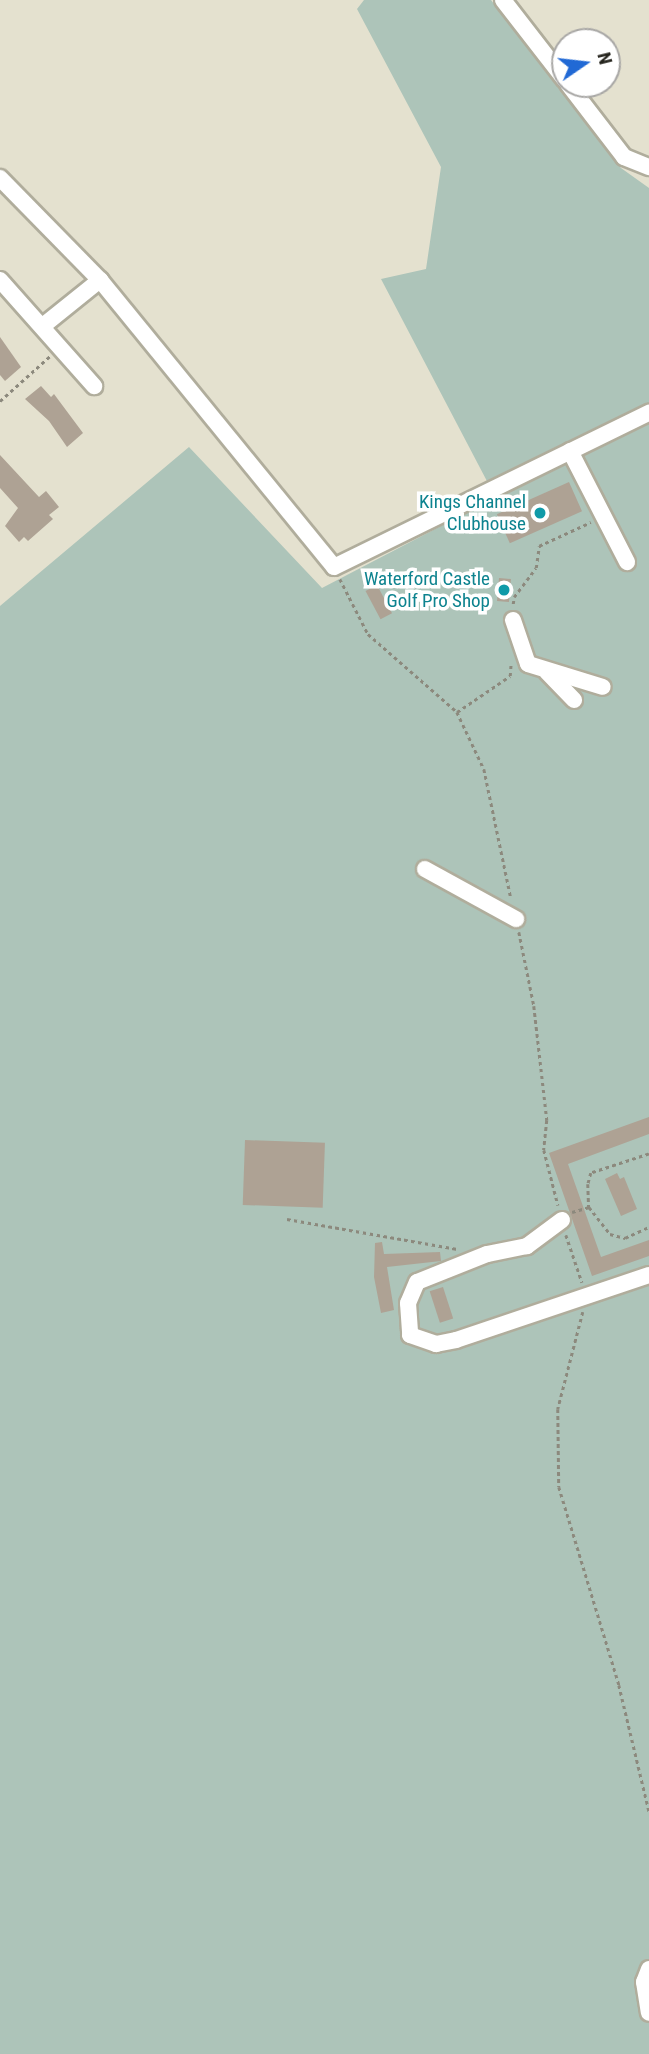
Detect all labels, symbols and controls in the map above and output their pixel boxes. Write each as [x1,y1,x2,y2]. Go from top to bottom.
north arrow [551,28,621,98]
text: N [592,50,617,67]
place label: Kings Channel Clubhouse [419,491,526,535]
marker: Kings Channel Clubhouse [532,505,548,521]
place label: Waterford Castle Golf Pro Shop [364,568,490,612]
marker: Waterford Castle Golf Pro Shop [496,582,512,598]

